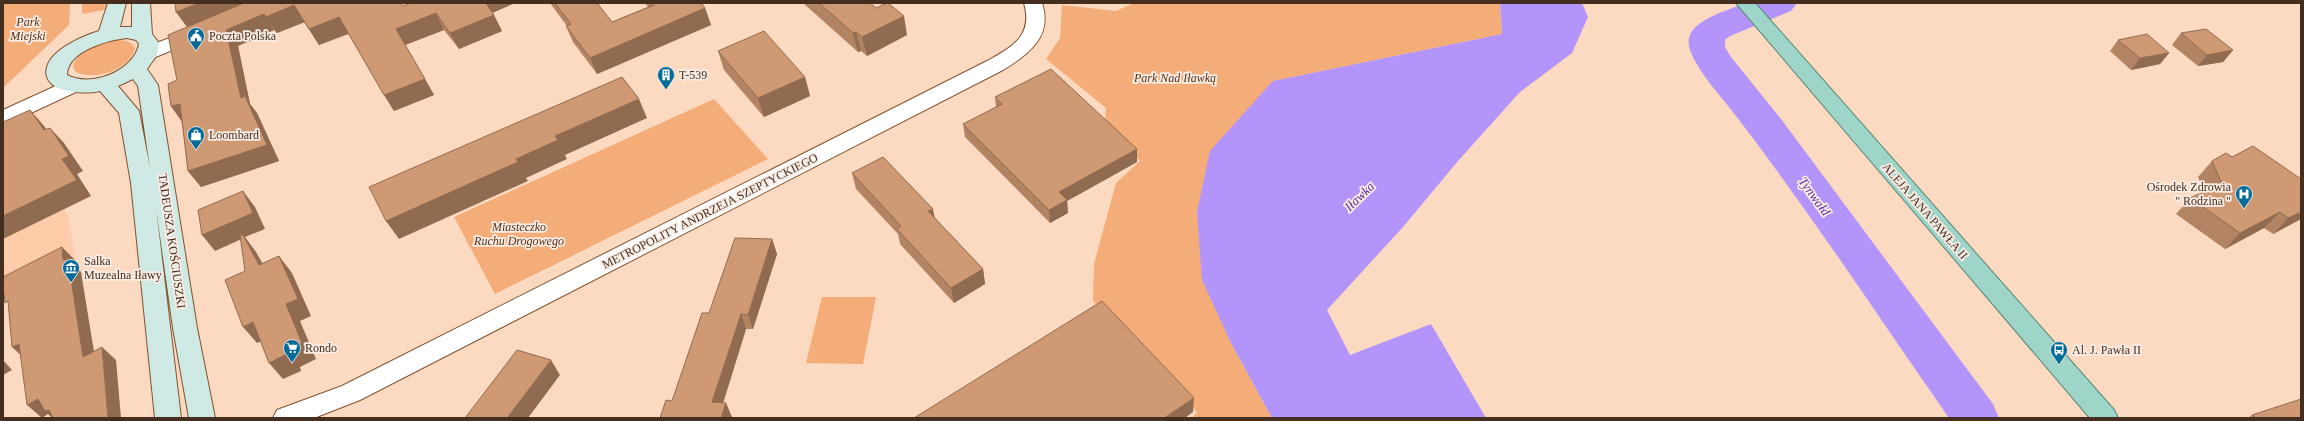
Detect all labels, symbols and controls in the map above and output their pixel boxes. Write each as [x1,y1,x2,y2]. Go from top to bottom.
park label: Park Miejski [9,15,46,43]
public building icon: Poczta Polska [186,26,206,51]
place label: Poczta Polska [209,29,277,43]
building icon: T-539 [656,65,676,90]
place label: T-539 [679,68,707,82]
park label: Park Nad Iławką [1133,71,1216,85]
shop icon: Loombard [186,125,206,150]
place label: Loombard [209,128,259,142]
street label: METROPOLITY ANDRZEJA SZEPTYCKIEGO [600,150,820,272]
street label: ALEJA JANA PAWŁA II [1879,160,1971,262]
street label: TADEUSZA KOŚCIUSZKI [156,173,188,309]
water label: Tynwałd [1796,174,1834,219]
water label: Iławka [1341,178,1378,215]
place label: Ośrodek Zdrowia " Rodzina " [2147,180,2232,208]
hospital icon: Ośrodek Zdrowia " Rodzina " [2234,184,2254,209]
park label: Miasteczko Ruchu Drogowego [473,220,564,248]
place label: Salka Muzealna Iławy [84,254,162,282]
museum icon: Salka Muzealna Iławy [61,258,81,283]
supermarket icon: Rondo [282,338,302,363]
bus stop icon: Al. J. Pawła II [2049,340,2069,365]
place label: Rondo [305,341,337,355]
place label: Al. J. Pawła II [2072,343,2141,357]

